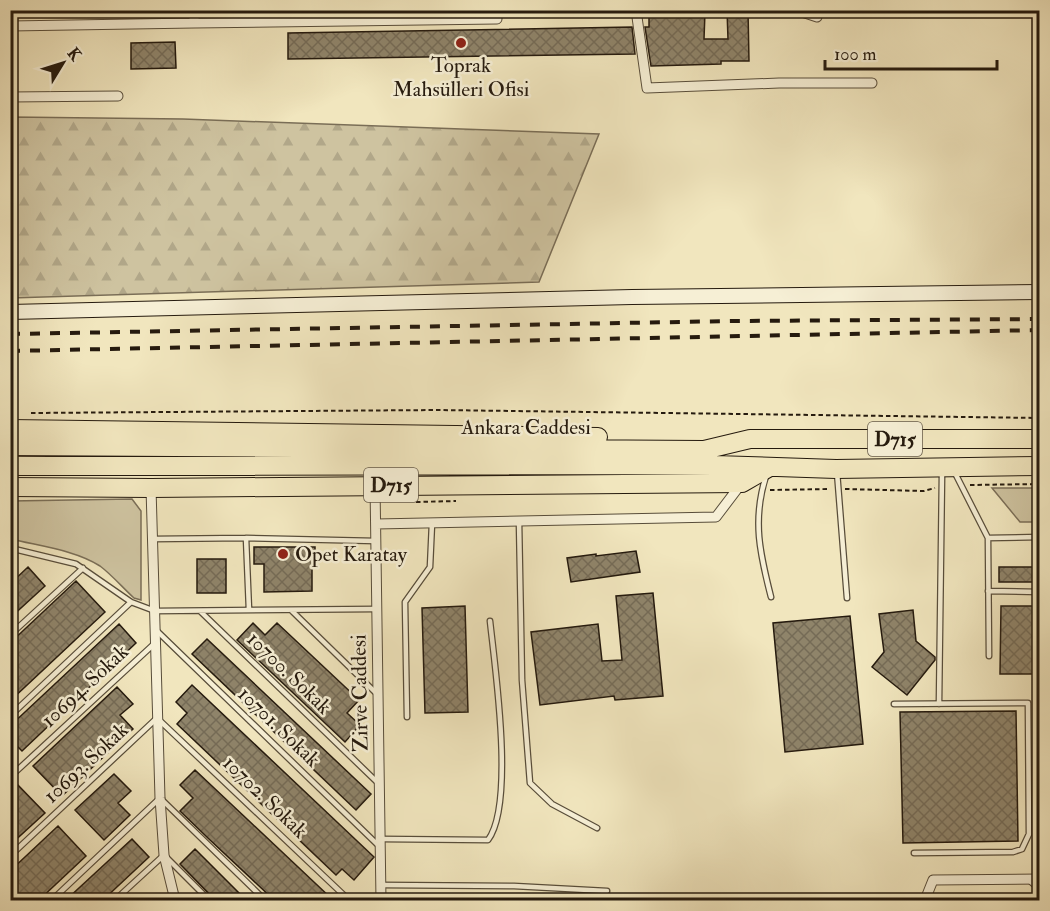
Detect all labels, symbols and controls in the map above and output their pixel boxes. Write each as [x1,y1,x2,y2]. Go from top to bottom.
north arrow [33,33,93,93]
scale bar [825,33,998,71]
marker: Toprak Mahsülleri Ofisi [454,36,468,50]
text: 100 m [834,43,877,66]
text: K [63,44,86,66]
place label: Toprak Mahsülleri Ofisi [393,52,530,103]
street label: Ankara Caddesi [460,414,591,441]
road number: D715 [868,422,922,456]
road number: D715 [364,468,418,502]
place label: Opet Karatay [295,541,408,568]
marker: Opet Karatay [276,547,290,561]
street label: 10700. Sokak [241,626,337,720]
street label: Zirve Caddesi [345,634,375,752]
street label: 10694. Sokak [36,639,134,733]
street label: 10701. Sokak [232,681,326,773]
street label: 10693. Sokak [38,717,134,809]
street label: 10702. Sokak [217,750,313,844]

